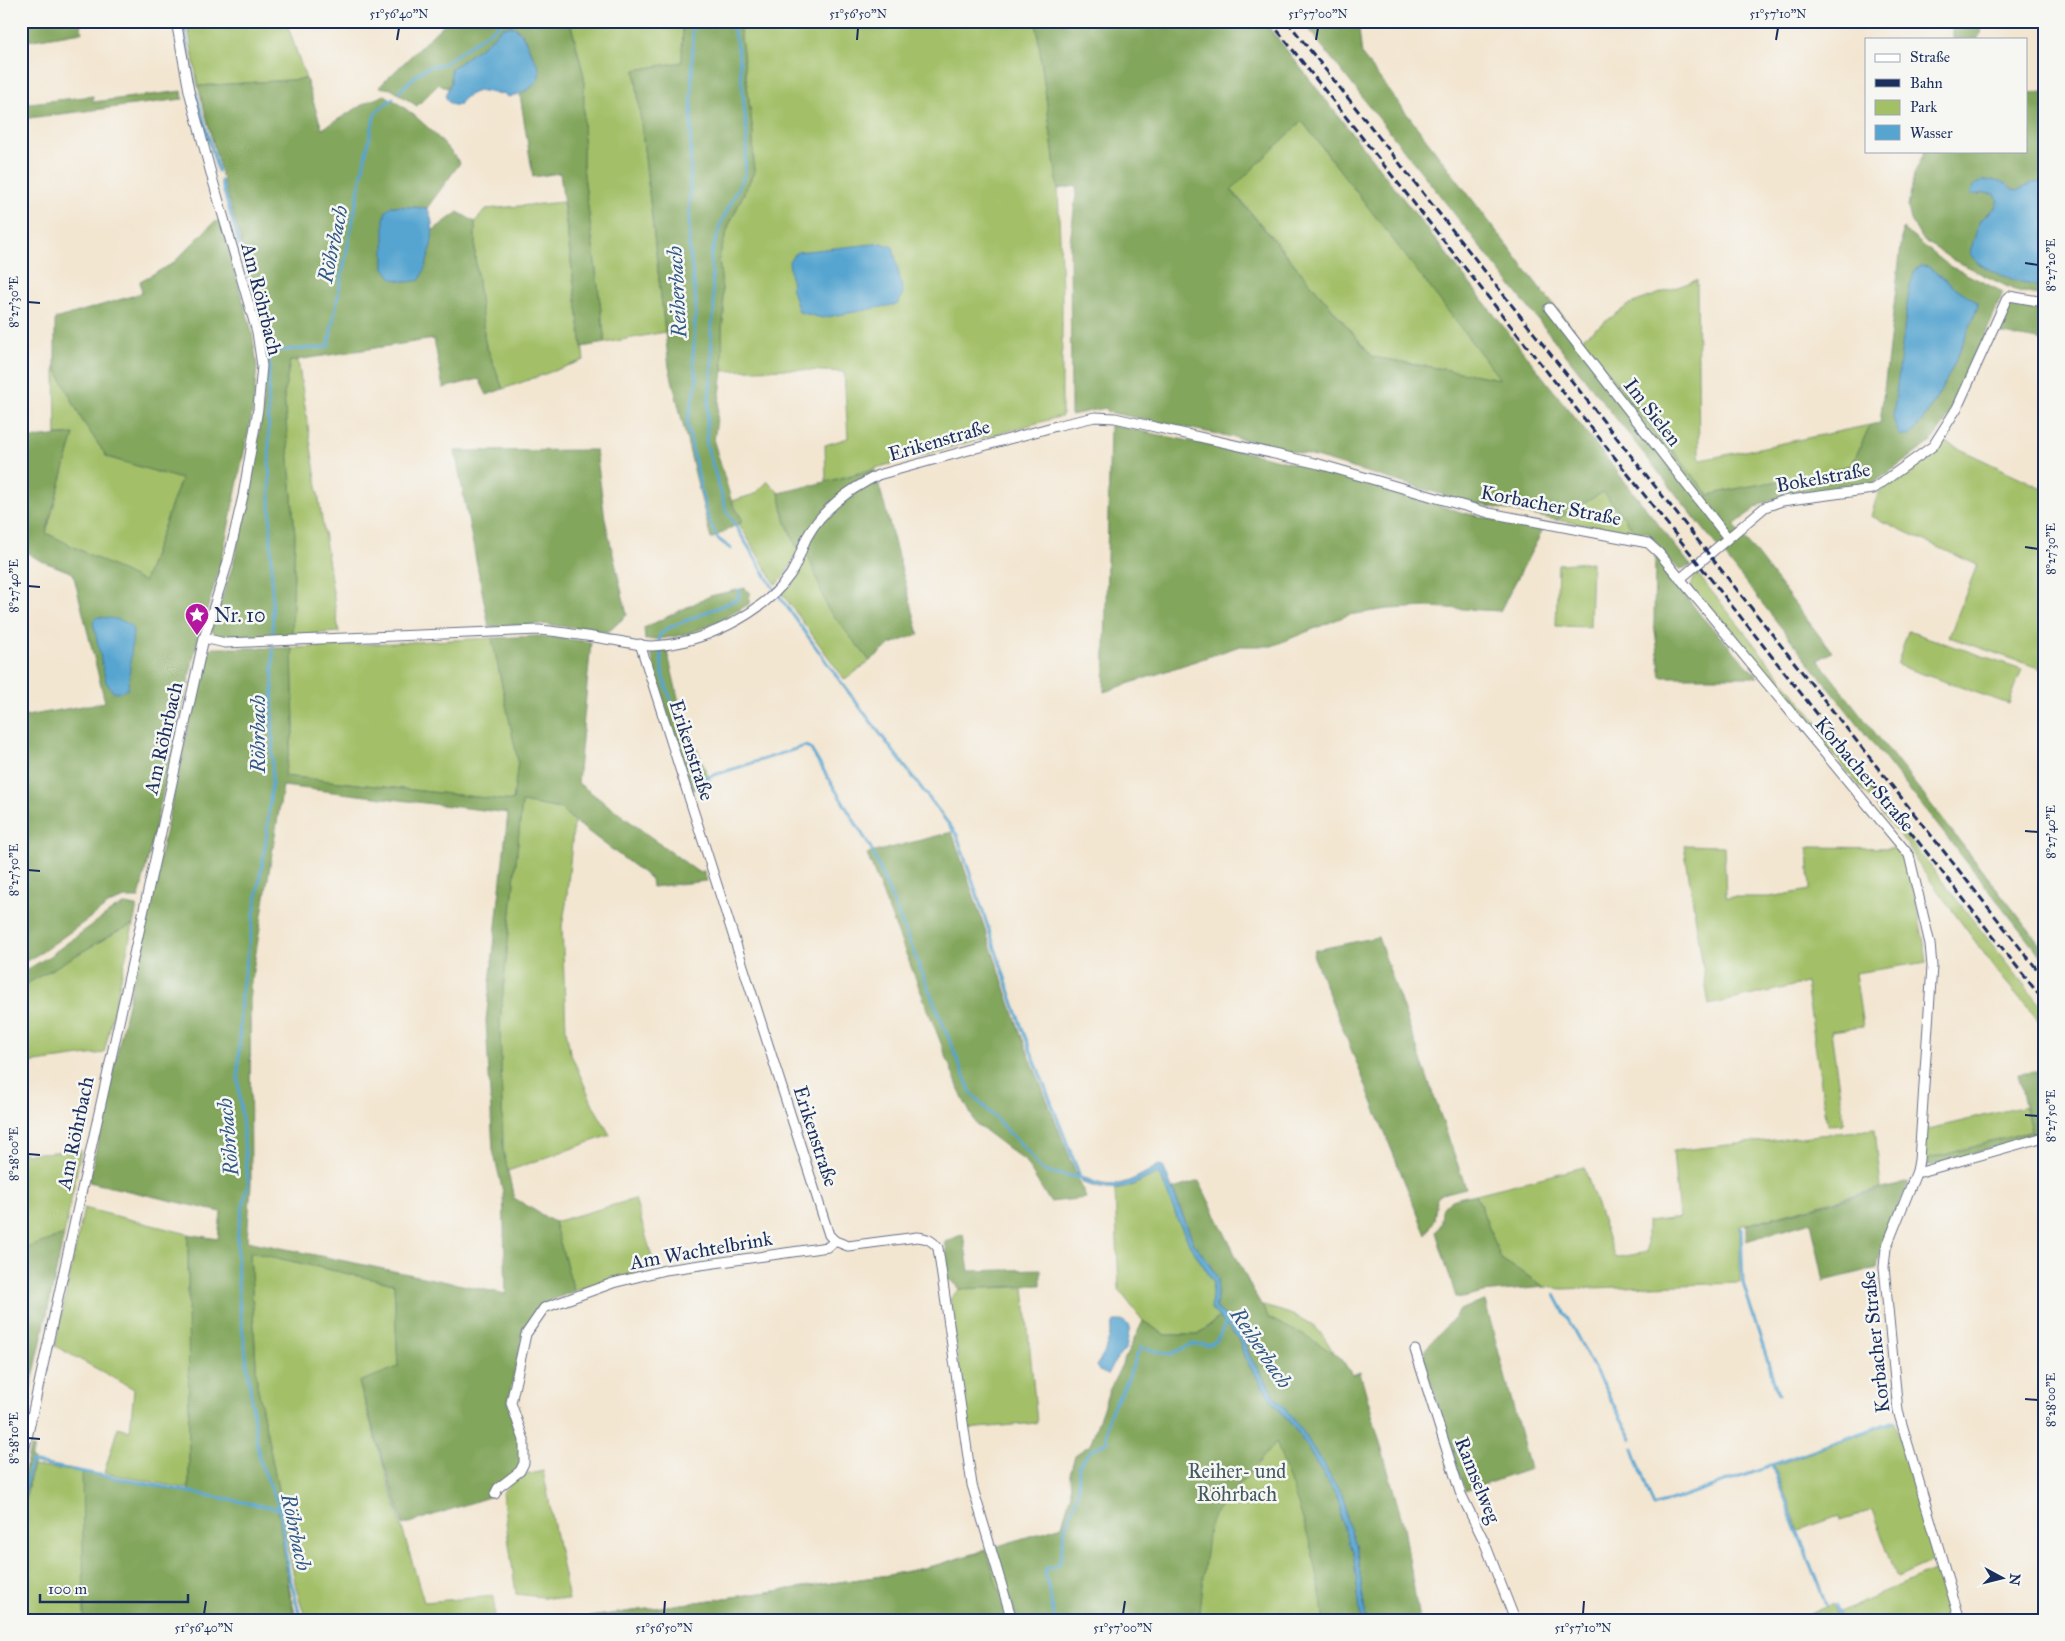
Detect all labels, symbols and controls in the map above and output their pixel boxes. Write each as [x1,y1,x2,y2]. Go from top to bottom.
text: 51°56'40"N [370,7,428,21]
text: 51°56'50"N [829,7,887,21]
text: 51°57'00"N [1288,7,1348,21]
text: 51°57'10"N [1749,7,1807,21]
legend [1865,38,2028,152]
text: Straße [1910,48,1950,66]
text: Bahn [1910,74,1943,92]
text: Park [1910,98,1937,116]
text: Wasser [1910,124,1953,142]
water label: Röhrbach [312,203,354,286]
text: 8°27'20"E [2044,238,2058,291]
street label: Am Röhrbach [236,239,288,358]
water label: Reiherbach [662,245,692,340]
text: 8°27'30"E [7,276,21,328]
street label: Im Sielen [1619,373,1687,451]
street label: Erikenstraße [885,414,993,466]
street label: Bokelstraße [1774,457,1872,497]
street label: Korbacher Straße [1479,480,1623,530]
text: 8°27'30"E [2044,523,2058,575]
text: 8°27'40"E [7,559,21,613]
place icon: Nr. 10 [184,602,210,636]
place label: Nr. 10 [214,603,266,627]
street label: Am Röhrbach [138,679,188,798]
water label: Röhrbach [245,695,271,774]
street label: Erikenstraße [664,697,720,803]
street label: Korbacher Straße [1810,712,1920,836]
text: 8°27'40"E [2044,805,2058,859]
text: 8°27'50"E [7,843,21,896]
street label: Am Röhrbach [51,1074,99,1193]
street label: Erikenstraße [788,1083,844,1189]
text: 8°27'50"E [2044,1089,2058,1142]
water label: Röhrbach [212,1097,244,1178]
text: 8°28'00"E [7,1127,21,1181]
street label: Am Wachtelbrink [627,1226,775,1274]
street label: Korbacher Straße [1856,1270,1894,1414]
water label: Reiherbach [1224,1302,1297,1393]
text: 8°28'00"E [2044,1373,2058,1427]
text: 8°28'10"E [7,1412,21,1464]
street label: Ramselweg [1449,1433,1506,1528]
park label: Reiher- und Röhrbach [1188,1459,1286,1506]
water label: Röhrbach [275,1490,317,1573]
north arrow [1978,1554,2028,1604]
scale bar [40,1571,188,1603]
text: N [2005,1573,2024,1587]
text: 100 m [48,1580,88,1598]
text: 51°56'40"N [175,1621,233,1635]
text: 51°56'50"N [635,1621,693,1635]
text: 51°57'00"N [1093,1621,1153,1635]
text: 51°57'10"N [1554,1621,1612,1635]

